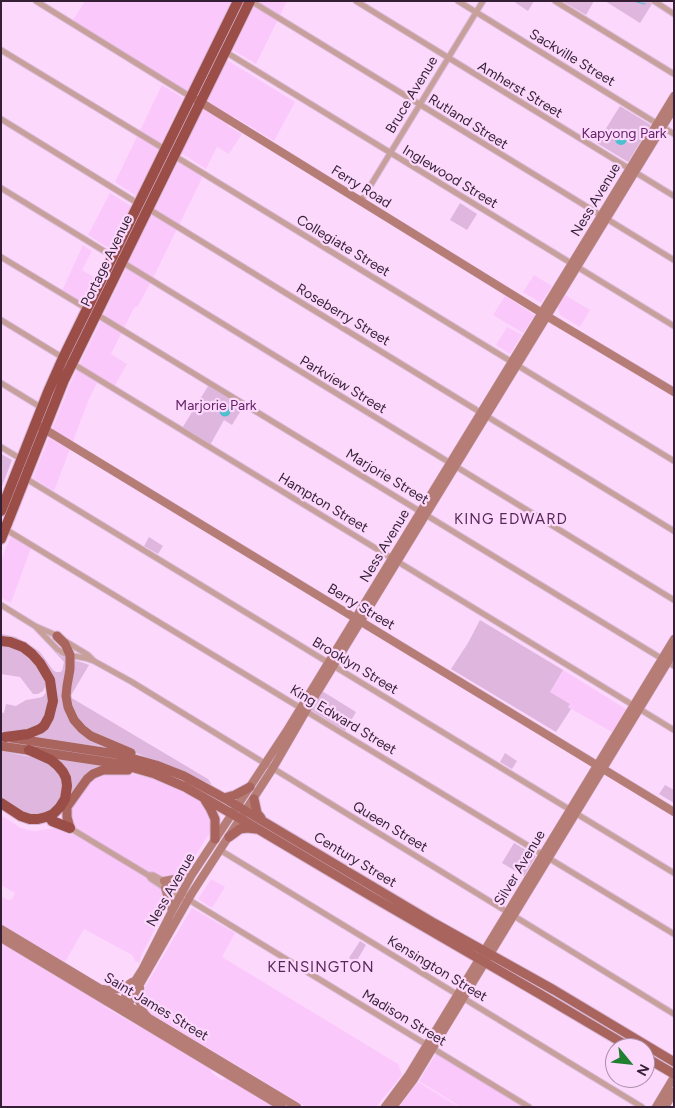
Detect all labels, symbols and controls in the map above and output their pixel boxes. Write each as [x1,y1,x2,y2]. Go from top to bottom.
street label: Sackville Street [526,26,618,90]
street label: Bruce Avenue [382,53,442,137]
street label: Amherst Street [475,58,565,122]
street label: Rutland Street [425,91,511,153]
park label: Kapyong Park [581,126,667,142]
street label: Inglewood Street [399,142,501,212]
street label: Ness Avenue [568,160,624,240]
street label: Ferry Road [328,162,394,212]
street label: Collegiate Street [293,211,393,281]
street label: Portage Avenue [78,212,136,310]
street label: Roseberry Street [293,280,393,350]
street label: Parkview Street [297,352,389,418]
park label: Marjorie Park [175,398,257,414]
street label: Marjorie Street [342,446,432,508]
street label: Hampton Street [275,470,371,536]
street label: Ness Avenue [357,506,413,586]
district label: KING EDWARD [453,511,569,529]
street label: Berry Street [324,580,398,634]
street label: Brooklyn Street [309,634,401,698]
street label: King Edward Street [287,682,399,758]
street label: Queen Street [349,798,431,856]
street label: Silver Avenue [491,827,549,909]
street label: Century Street [311,829,399,891]
street label: Ness Avenue [143,850,199,930]
street label: Kensington Street [384,933,490,1005]
district label: KENSINGTON [266,959,376,977]
street label: Saint James Street [101,969,211,1045]
street label: Madison Street [359,986,449,1050]
north arrow [605,1038,655,1088]
text: N [633,1061,653,1079]

